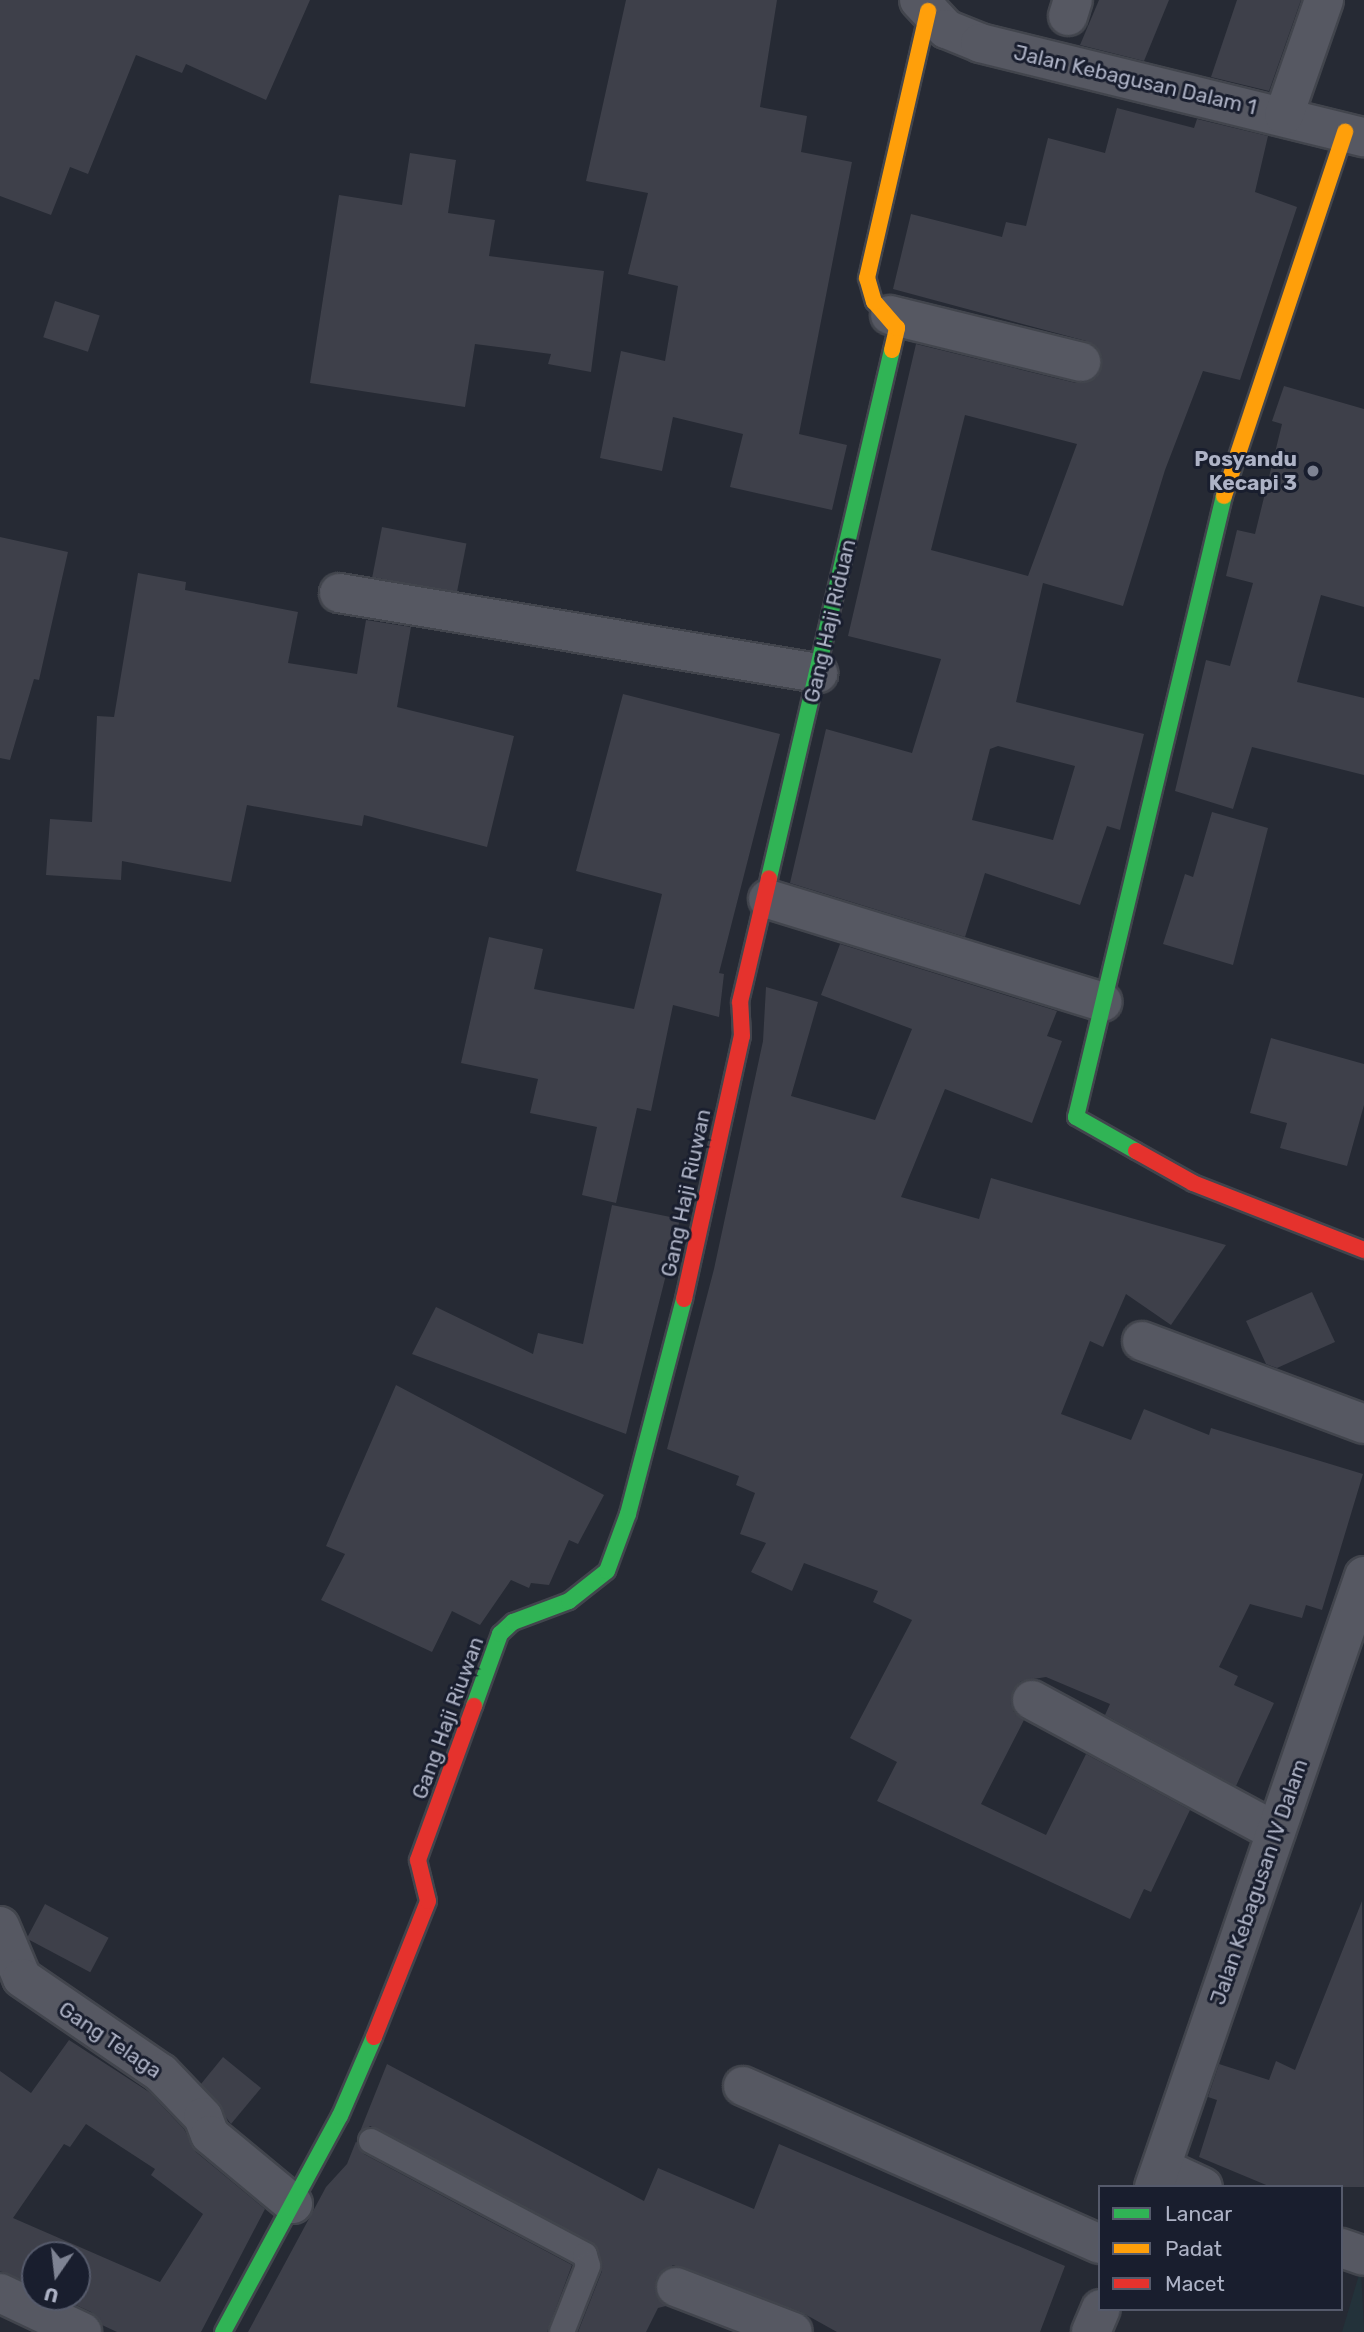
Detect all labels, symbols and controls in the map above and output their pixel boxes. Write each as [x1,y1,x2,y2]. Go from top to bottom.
street label: Jalan Kebagusan Dalam 1 [1011,40,1259,120]
place label: Posyandu Kecapi 3 [1194,446,1297,496]
marker: Posyandu Kecapi 3 [1303,461,1323,481]
street label: Gang Haji Riduan [799,537,861,705]
street label: Gang Haji Riuwan [656,1107,716,1279]
street label: Gang Haji Riuwan [407,1633,489,1803]
street label: Jalan Kebagusan IV Dalam [1205,1756,1313,2008]
street label: Gang Telaga [54,1996,166,2084]
legend [1098,2185,1343,2311]
text: Lancar [1165,2201,1232,2226]
text: Padat [1165,2236,1222,2261]
north arrow [21,2241,91,2311]
text: Macet [1165,2271,1225,2296]
text: U [42,2282,61,2308]

